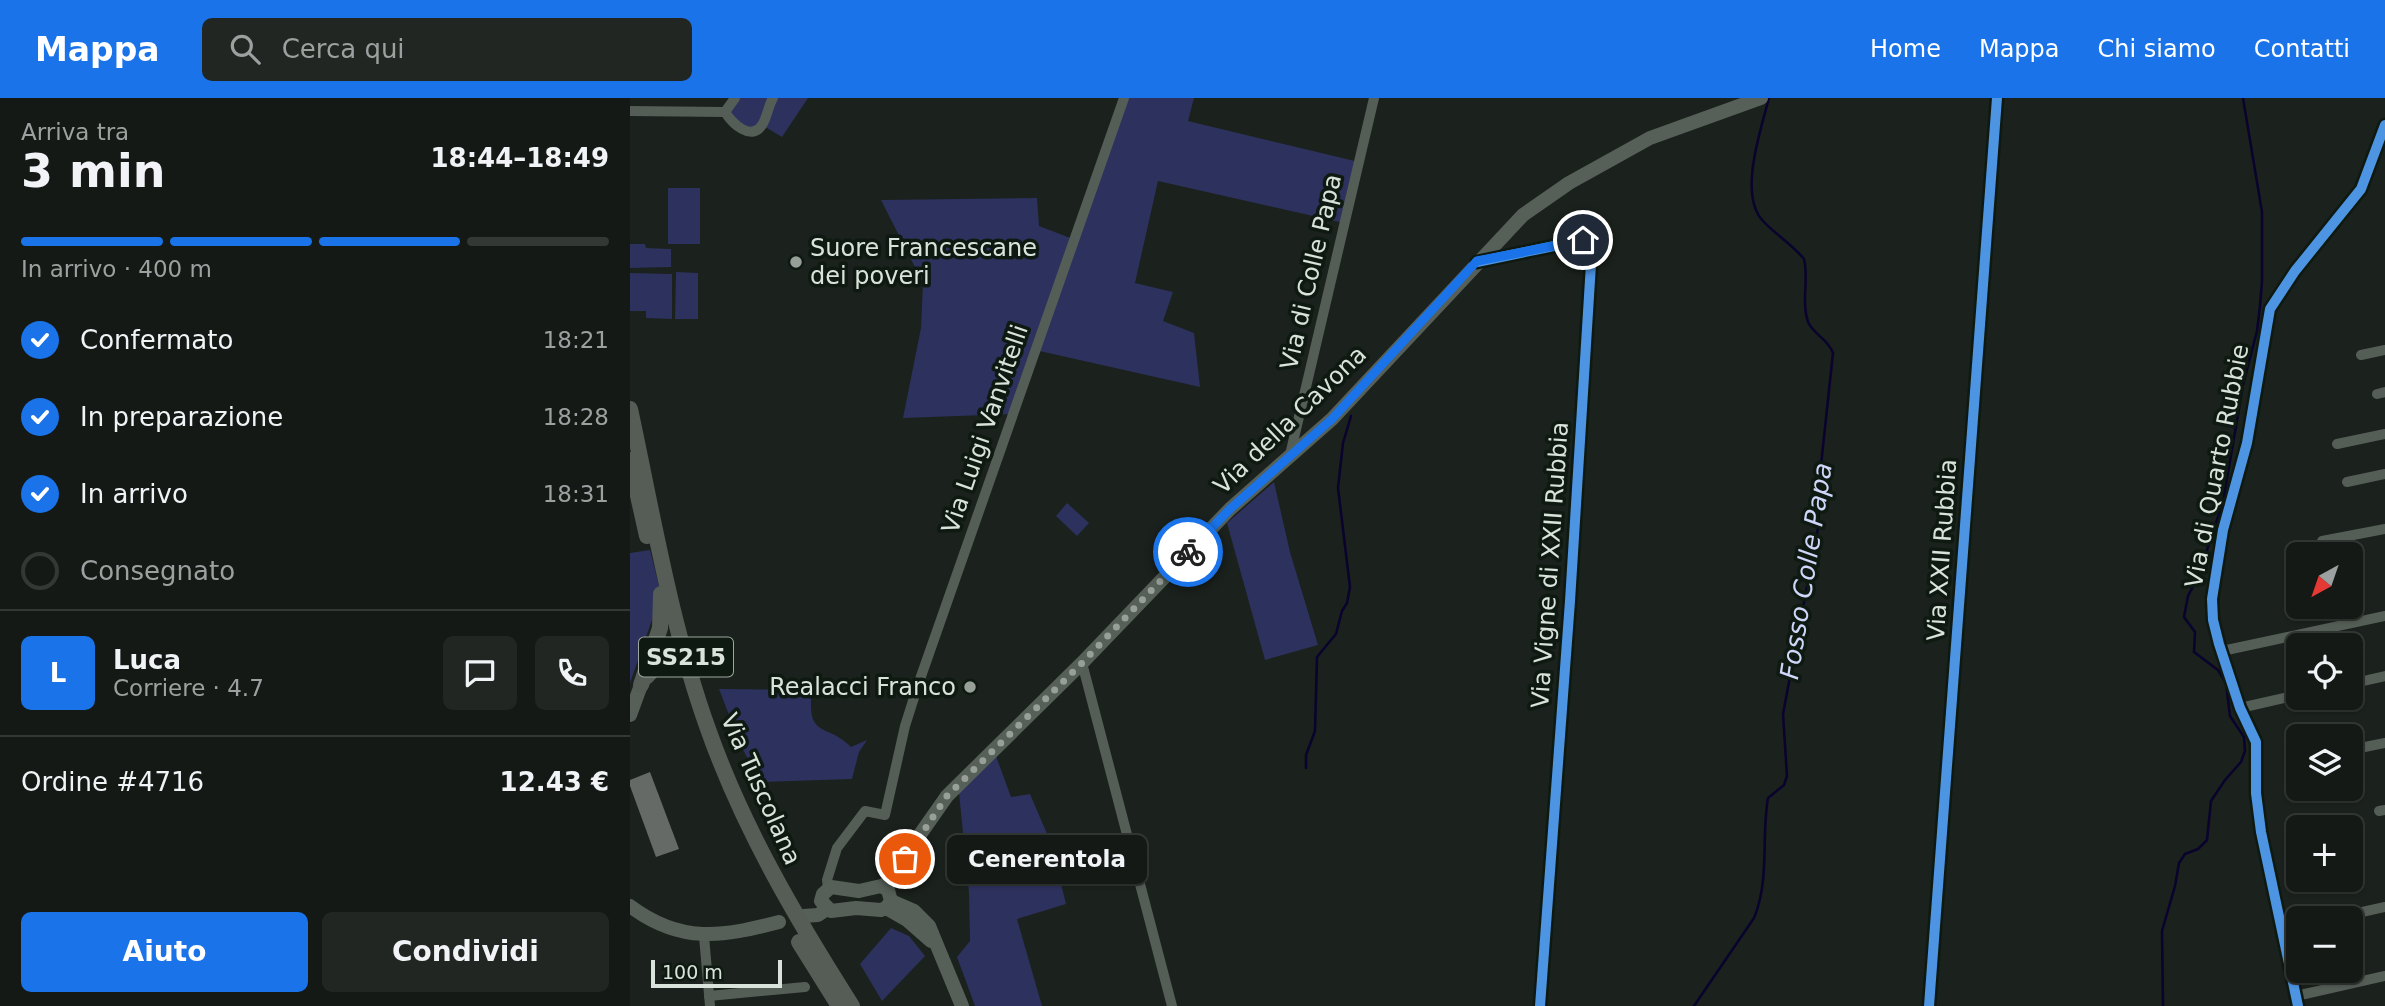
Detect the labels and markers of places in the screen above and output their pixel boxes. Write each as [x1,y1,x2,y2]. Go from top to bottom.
pin [1553,210,1613,270]
place label: Suore Francescane dei poveri [810,234,1037,290]
marker: Suore Francescane dei poveri [788,254,804,270]
place label: Realacci Franco [769,673,956,701]
marker: Realacci Franco [962,679,978,695]
pin [875,829,935,889]
callout: Cenerentola [947,834,1146,884]

